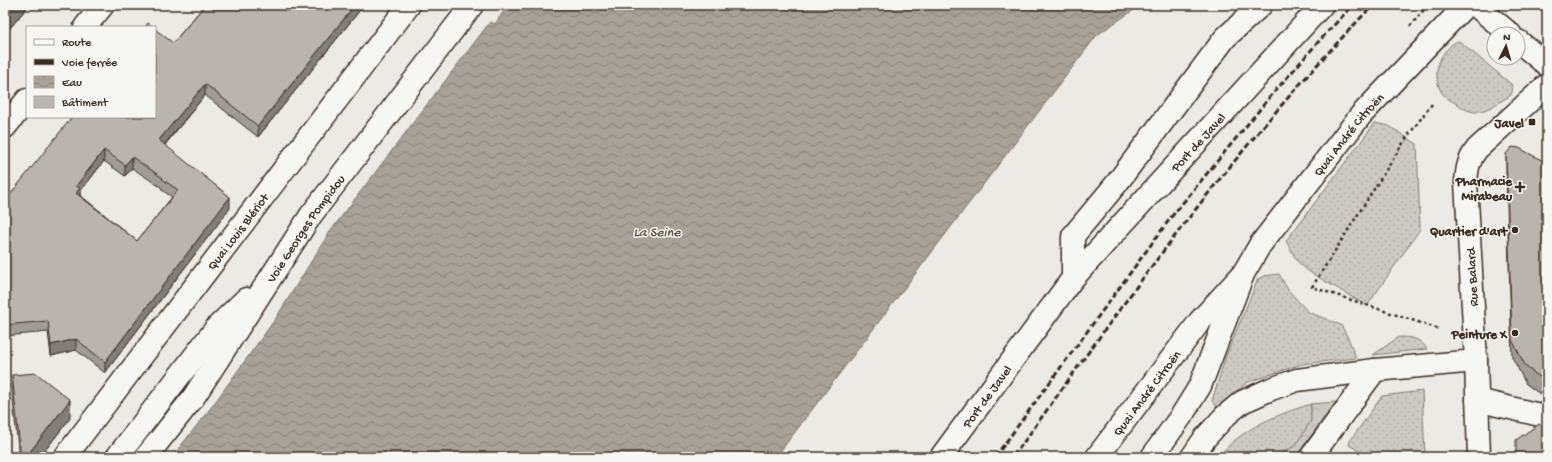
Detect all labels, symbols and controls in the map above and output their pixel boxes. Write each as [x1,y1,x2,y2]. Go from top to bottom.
legend [26,26,156,118]
north arrow [1486,26,1526,66]
text: N [1503,32,1511,44]
text: Route [62,37,92,51]
text: Voie ferrée [61,57,118,71]
text: Eau [62,77,82,91]
street label: Quai André Citroën [1311,90,1389,180]
text: Bâtiment [61,97,109,111]
street label: Port de Javel [1168,111,1230,176]
place label: Javel [1494,117,1524,132]
marker: Javel [1527,117,1537,127]
street label: Voie Georges Pompidou [264,172,349,287]
place label: Pharmacie Mirabeau [1455,175,1513,205]
marker: Pharmacie Mirabeau [1515,182,1525,192]
street label: Quai Louis Blériot [205,190,274,274]
water label: La Seine [634,225,681,242]
place label: Quartier d'art [1430,225,1509,240]
marker: Quartier d'art [1510,225,1520,235]
street label: Rue Balard [1464,246,1483,307]
place label: Peinture X [1450,328,1508,343]
marker: Peinture X [1510,328,1520,338]
street label: Quai André Citroën [1111,348,1186,440]
street label: Port de Javel [960,363,1016,432]

